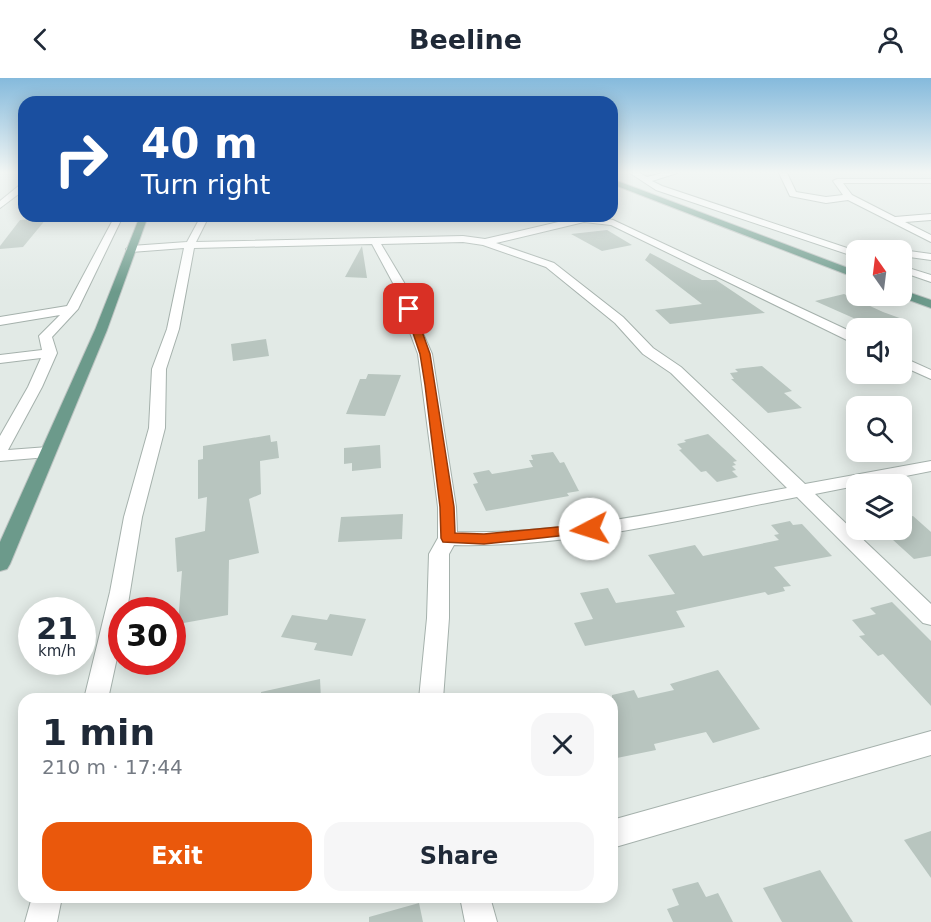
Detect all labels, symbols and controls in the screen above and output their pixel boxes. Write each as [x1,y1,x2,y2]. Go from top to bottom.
icon: back [24,23,57,56]
icon: person [874,23,907,56]
text: Beeline [409,24,522,55]
text: 40 m [141,119,258,168]
icon: right [42,120,120,198]
text: Turn right [141,169,270,200]
north arrow [846,240,912,306]
map controls [846,240,912,540]
pin [383,283,434,334]
icon: arrive [392,292,425,325]
button: sound [846,318,912,384]
button: search [846,396,912,462]
button: layers [846,474,912,540]
position arrow [558,497,622,561]
speed limit sign: 30 [108,597,186,675]
text: 21 [36,611,78,646]
text: km/h [38,642,76,660]
text: 1 min [42,712,155,753]
button: close [531,713,594,776]
text: 210 m · 17:44 [42,755,183,779]
button: Exit [42,822,312,891]
button: Share [324,822,594,891]

